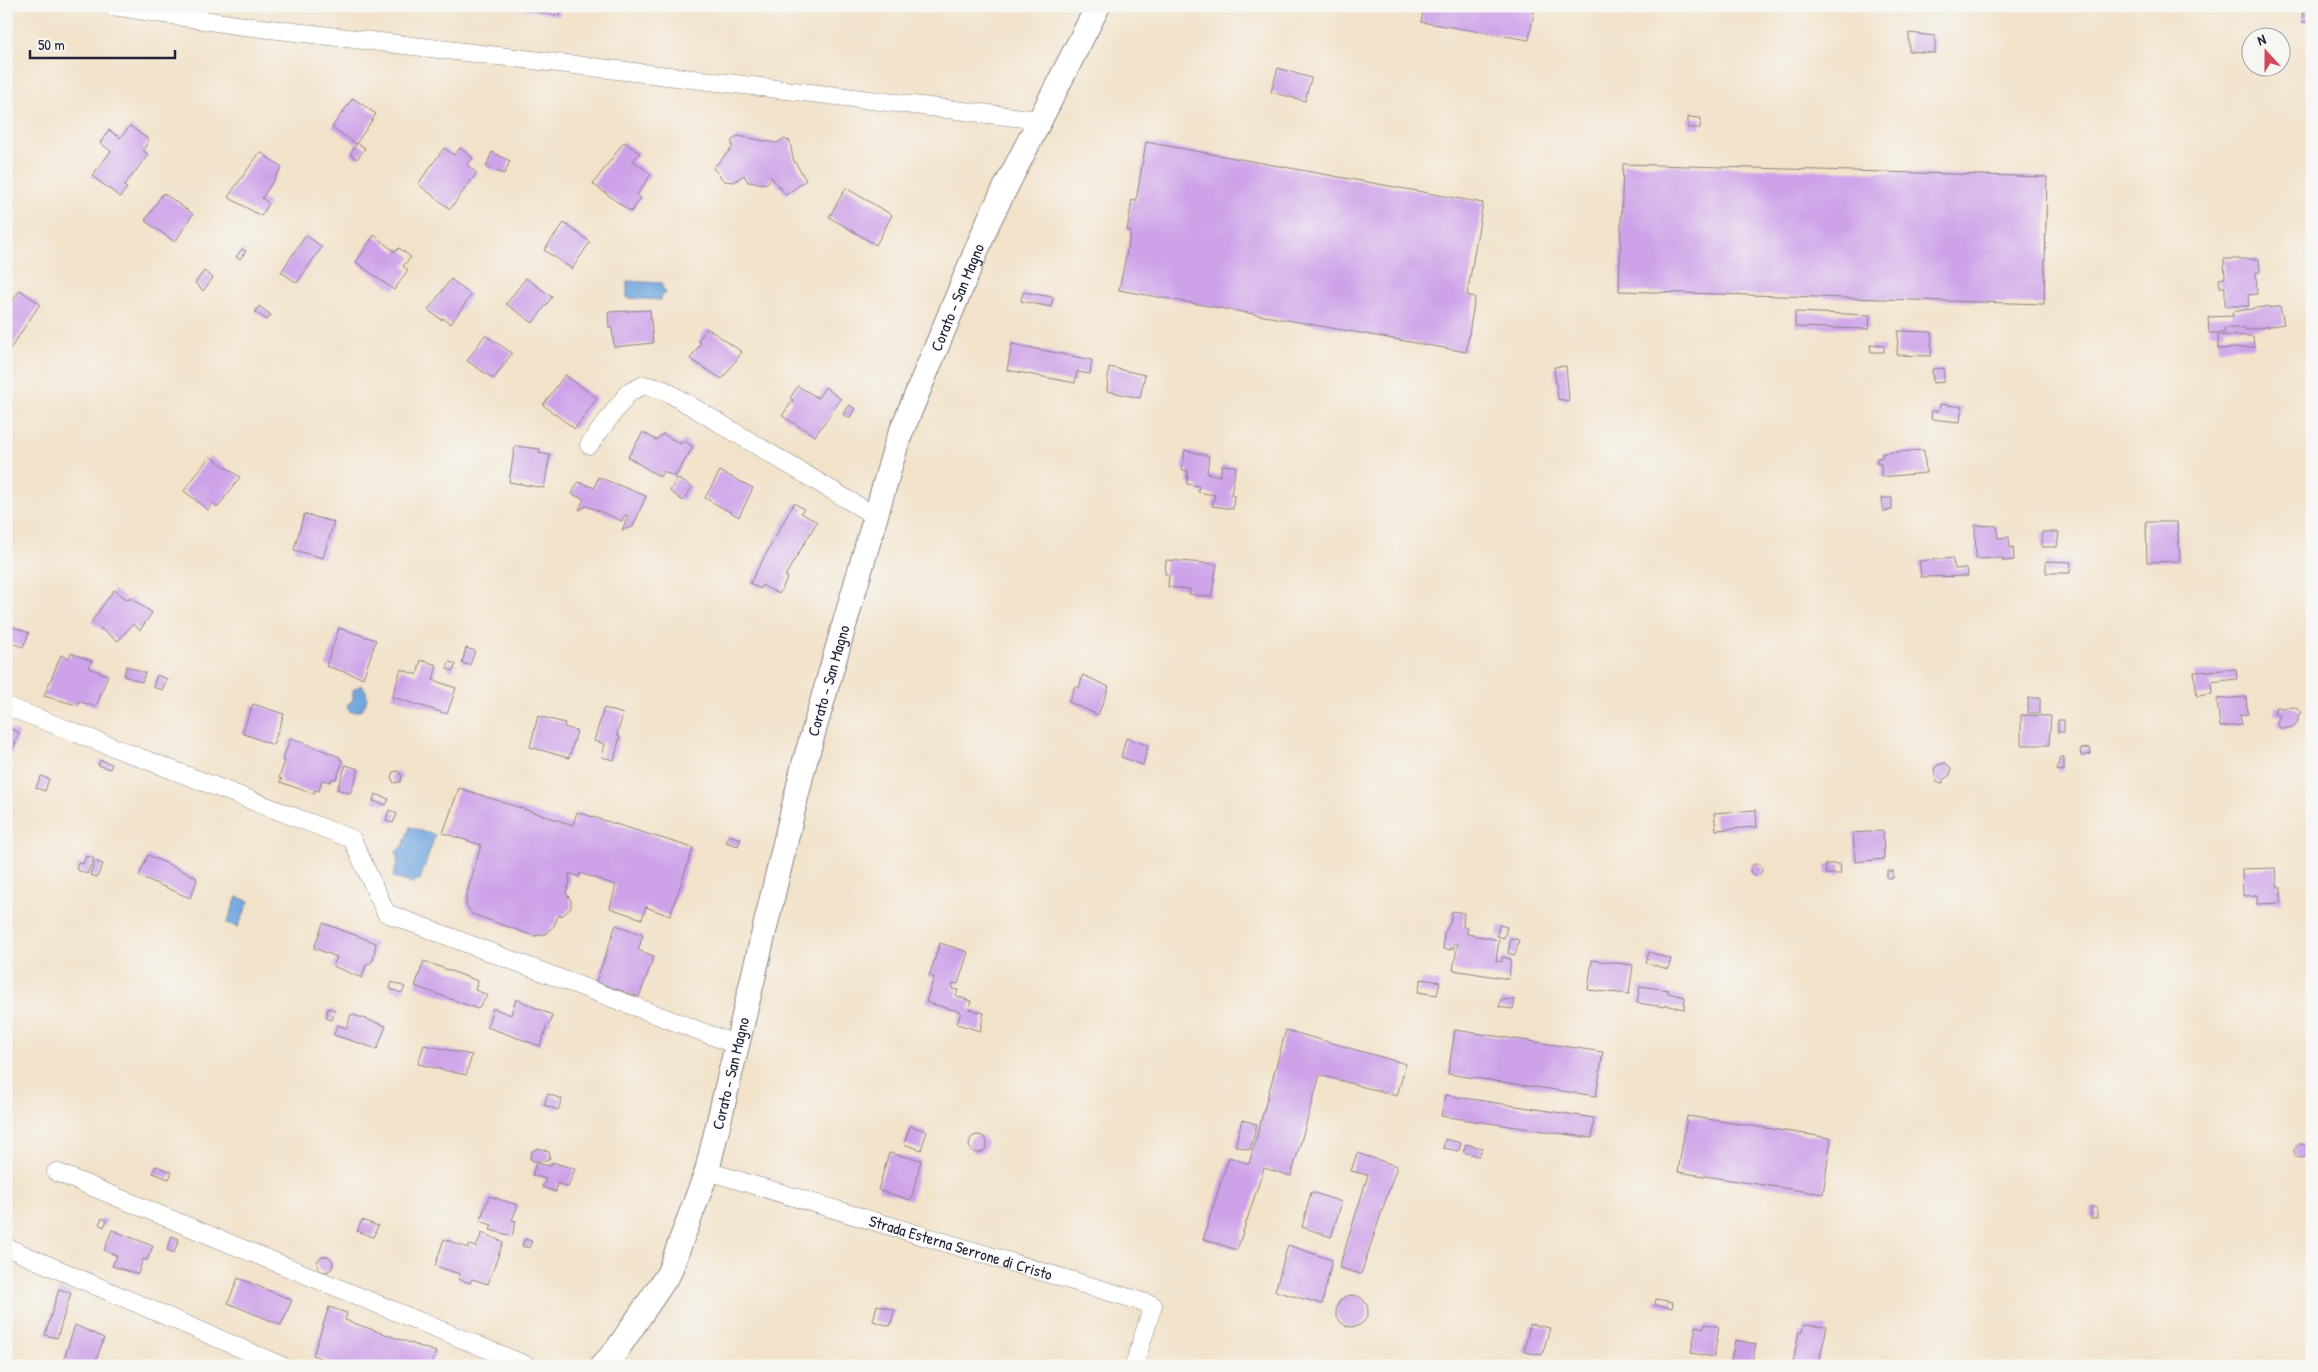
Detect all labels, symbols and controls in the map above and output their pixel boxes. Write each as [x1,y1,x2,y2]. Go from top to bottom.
scale bar [30,28,175,60]
north arrow [2240,28,2290,78]
text: N [2254,29,2269,50]
text: 50 m [38,34,65,55]
street label: Corato - San Magno [925,239,989,354]
street label: Corato - San Magno [802,622,855,739]
street label: Corato - San Magno [706,1015,754,1132]
street label: Strada Esterna Serrone di Cristo [867,1209,1056,1285]

